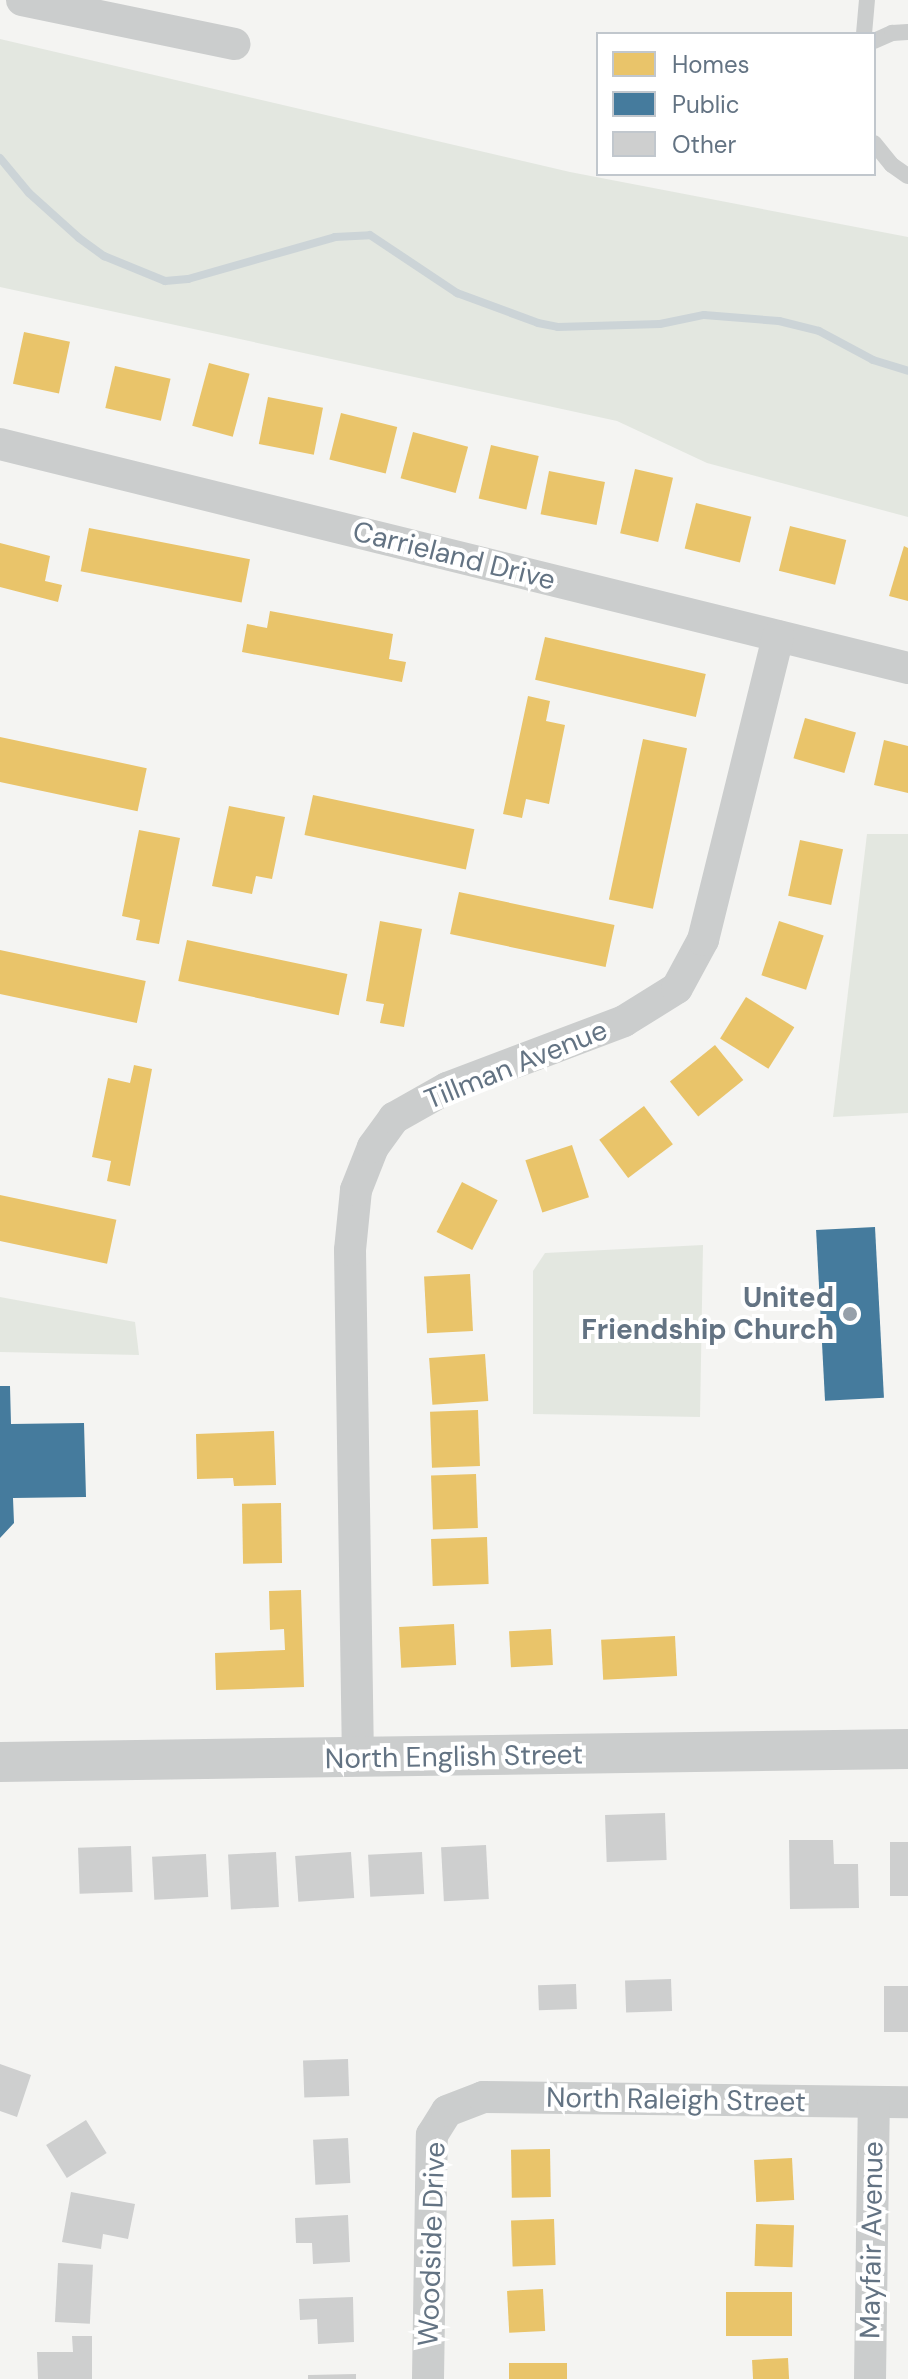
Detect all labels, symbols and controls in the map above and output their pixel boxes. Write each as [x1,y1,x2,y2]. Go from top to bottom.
legend [596,32,876,176]
text: Homes [672,49,750,80]
text: Public [672,89,740,120]
text: Other [672,129,736,160]
street label: Carrieland Drive [349,515,559,597]
street label: Tillman Avenue [420,1013,612,1117]
place label: United Friendship Church [581,1281,834,1347]
marker: United Friendship Church [841,1305,859,1323]
street label: North English Street [325,1738,583,1776]
street label: North Raleigh Street [546,2081,806,2119]
street label: Woodside Drive [412,2141,452,2347]
street label: Mayfair Avenue [853,2141,891,2339]

